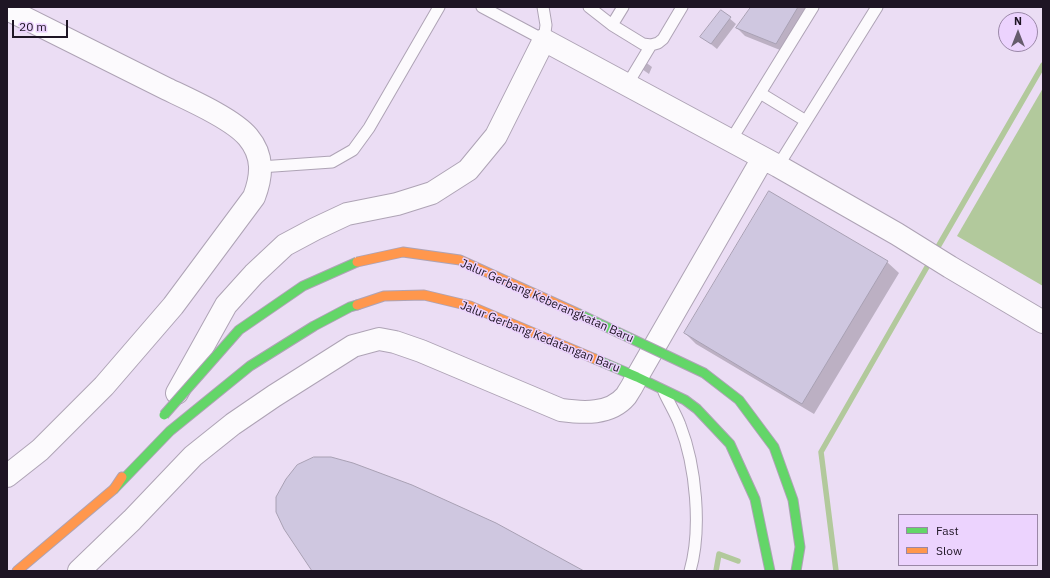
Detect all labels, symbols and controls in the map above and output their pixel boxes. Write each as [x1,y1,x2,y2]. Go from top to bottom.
scale bar [14,12,70,38]
north arrow [998,12,1038,52]
text: N [1014,14,1022,28]
text: 20 m [19,19,47,34]
street label: Jalur Gerbang Keberangkatan Baru [458,256,636,346]
street label: Jalur Gerbang Kedatangan Baru [458,298,622,376]
legend [898,514,1038,566]
text: Fast [936,523,959,538]
text: Slow [936,543,962,558]

